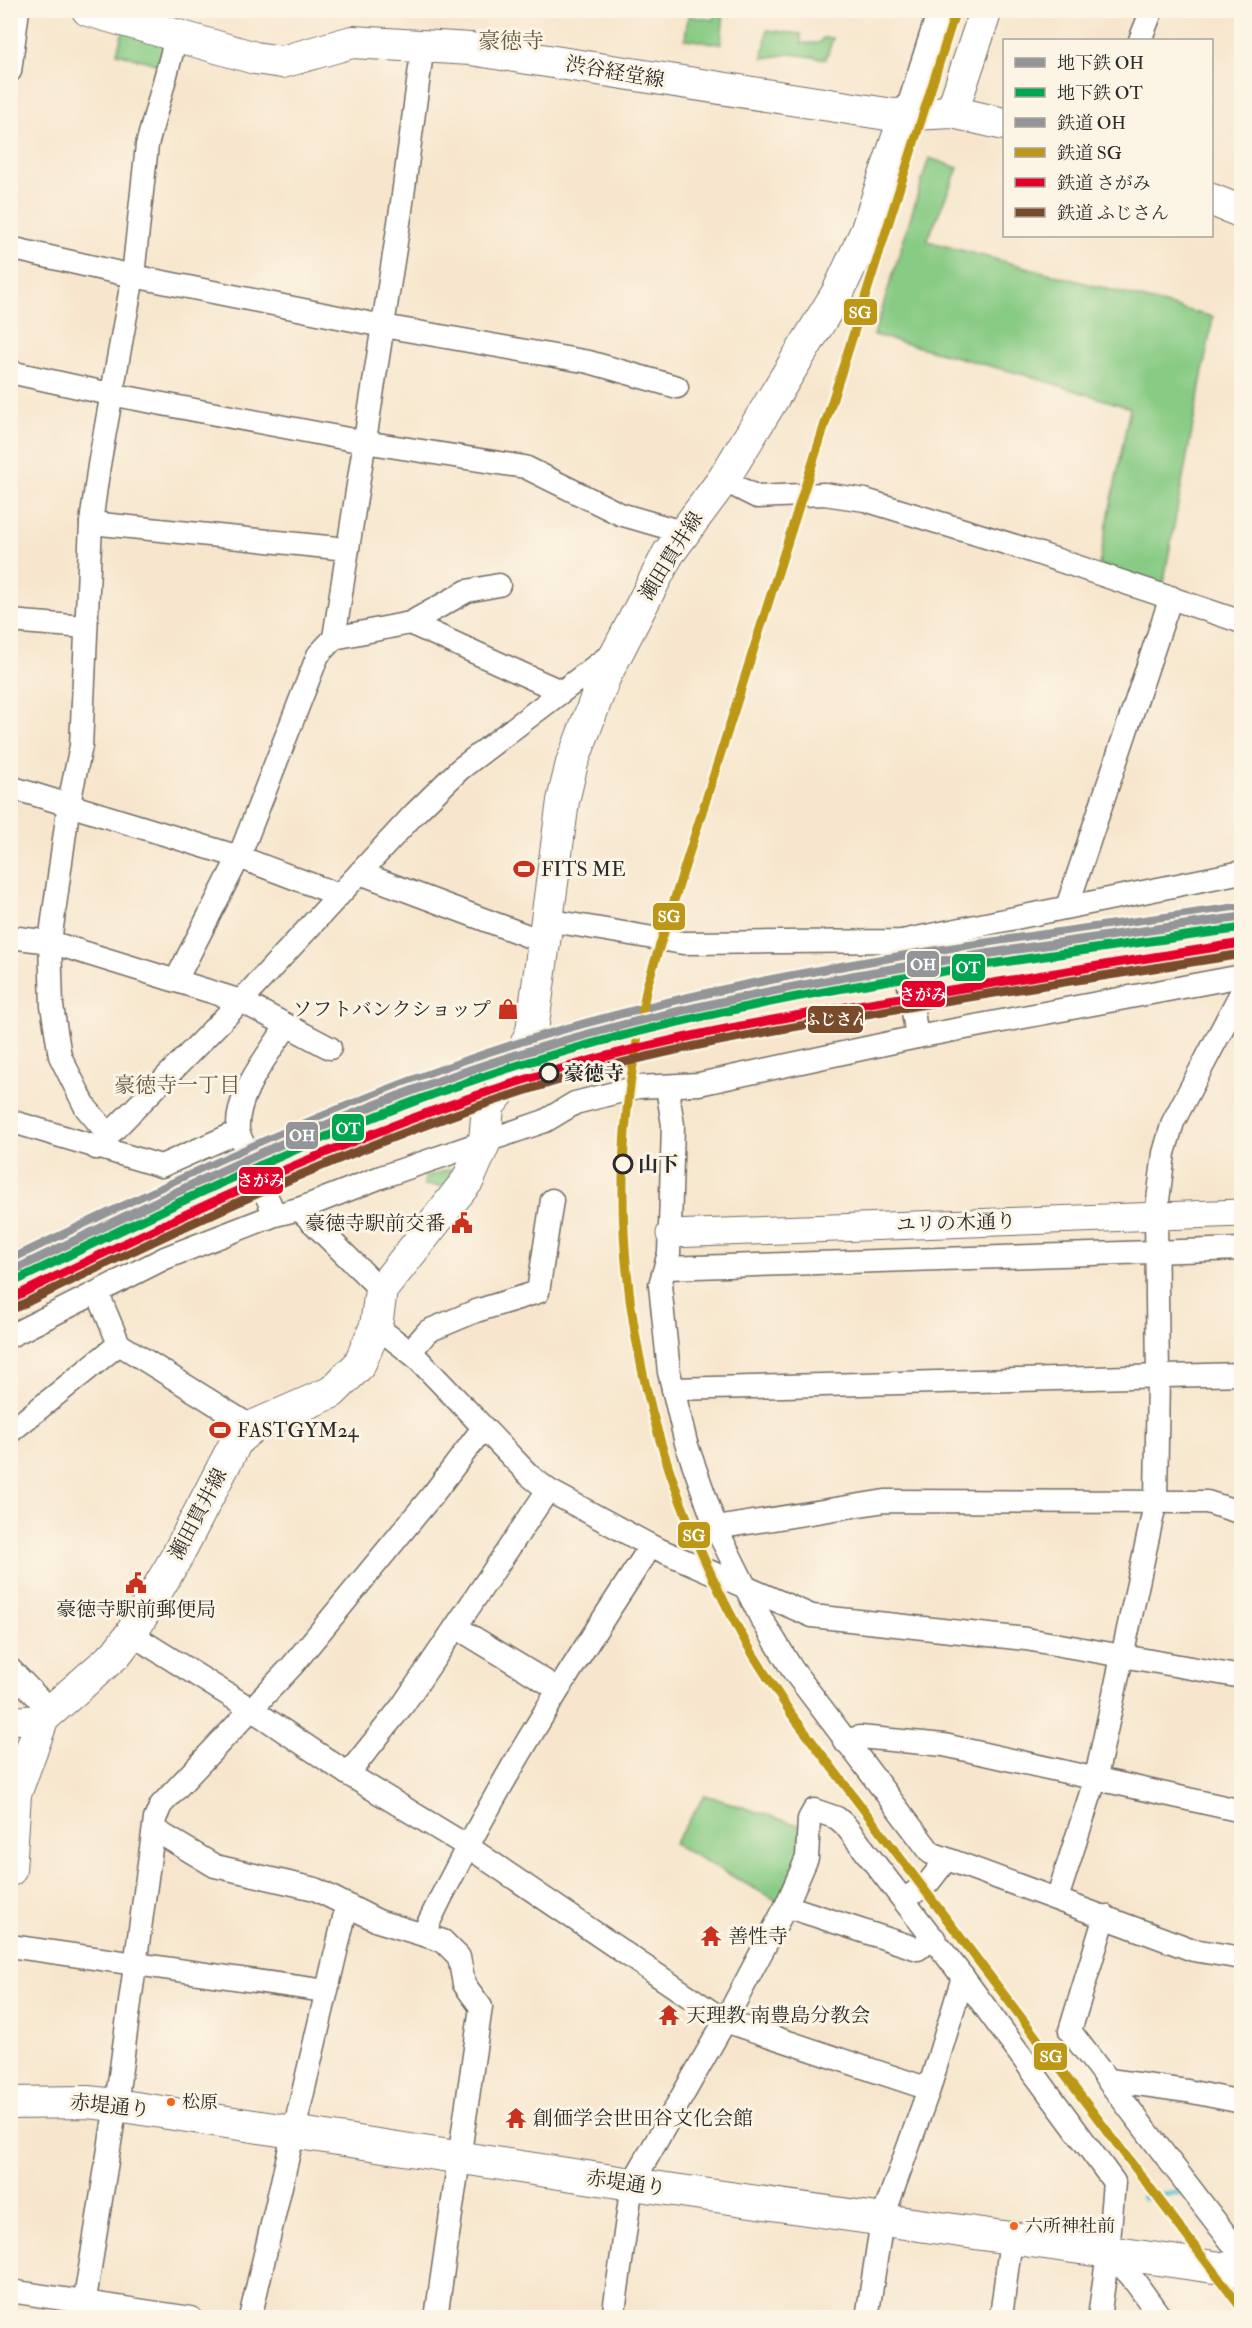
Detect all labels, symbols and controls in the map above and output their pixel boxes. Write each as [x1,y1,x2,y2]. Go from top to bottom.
district label: 豪徳寺 [478,27,544,55]
legend [1003,39,1213,237]
street label: 渋谷経堂線 [564,51,666,93]
text: 地下鉄 OH [1057,52,1144,75]
text: 地下鉄 OT [1057,82,1143,105]
text: 鉄道 OH [1057,112,1126,135]
text: 鉄道 SG [1057,142,1122,165]
text: 鉄道 さがみ [1057,172,1151,195]
text: 鉄道 ふじさん [1057,202,1169,225]
line badge: SG [843,298,878,326]
text: SG [849,303,872,323]
street label: 瀬田貫井線 [634,507,708,605]
sports icon: FITS ME [512,857,536,881]
place label: FITS ME [541,857,626,882]
line badge: SG [652,902,686,931]
text: SG [658,907,681,927]
line badge: OH [906,950,940,978]
line badge: OT [951,953,986,982]
text: OH [910,955,936,975]
text: OT [956,958,982,978]
line badge: さがみ [901,980,946,1008]
text: さがみ [899,985,947,1005]
place label: ソフトバンクショップ [292,997,491,1022]
shop icon: ソフトバンクショップ [496,997,520,1021]
line badge: ふじさん [807,1005,864,1034]
text: ふじさん [804,1010,868,1030]
place label: 豪徳寺 [564,1061,624,1086]
marker: 豪徳寺 [539,1063,559,1083]
district label: 豪徳寺一丁目 [114,1072,240,1099]
line badge: OT [331,1113,365,1142]
text: OT [336,1119,362,1139]
line badge: OH [285,1121,319,1150]
text: OH [289,1126,315,1146]
place label: 山下 [638,1152,678,1177]
marker: 山下 [613,1154,633,1174]
line badge: さがみ [238,1166,284,1195]
text: さがみ [237,1171,285,1191]
street label: ユリの木通り [896,1208,1016,1238]
place label: 豪徳寺駅前交番 [305,1211,445,1236]
public building icon: 豪徳寺駅前交番 [450,1211,474,1235]
sports icon: FASTGYM24 [208,1418,232,1442]
place label: FASTGYM24 [237,1418,360,1443]
street label: 瀬田貫井線 [163,1464,233,1564]
line badge: SG [677,1521,711,1549]
text: SG [683,1526,706,1546]
public building icon: 豪徳寺駅前郵便局 [124,1571,148,1595]
place label: 豪徳寺駅前郵便局 [56,1597,216,1622]
temple icon: 善性寺 [699,1924,723,1948]
place label: 善性寺 [728,1924,788,1949]
temple icon: 天理教 南豊島分教会 [657,2003,681,2027]
place label: 天理教 南豊島分教会 [686,2003,870,2028]
line badge: SG [1033,2042,1068,2071]
text: SG [1040,2047,1063,2067]
street label: 赤堤通り [69,2089,151,2123]
place label: 松原 [182,2091,218,2114]
marker: 松原 [165,2096,177,2108]
temple icon: 創価学会世田谷文化会館 [504,2106,528,2130]
place label: 創価学会世田谷文化会館 [533,2106,753,2131]
street label: 赤堤通り [585,2165,667,2201]
place label: 六所神社前 [1025,2215,1115,2238]
marker: 六所神社前 [1008,2220,1020,2232]

